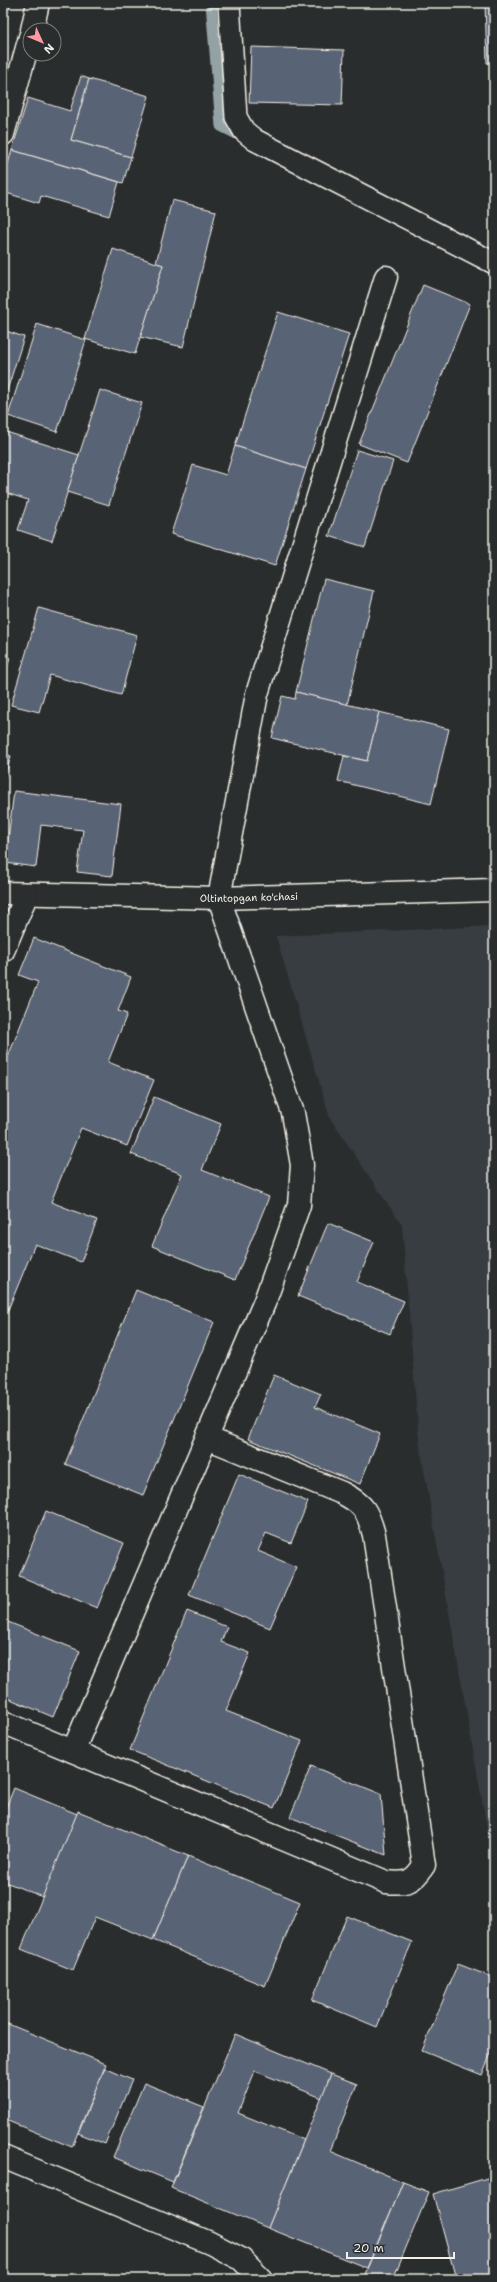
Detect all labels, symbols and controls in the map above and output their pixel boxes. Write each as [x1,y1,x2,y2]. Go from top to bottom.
north arrow [22,22,62,62]
text: N [40,40,57,57]
street label: Oltintopgan ko'chasi [200,889,298,905]
scale bar [347,2234,454,2260]
text: 20 m [353,2240,384,2256]

